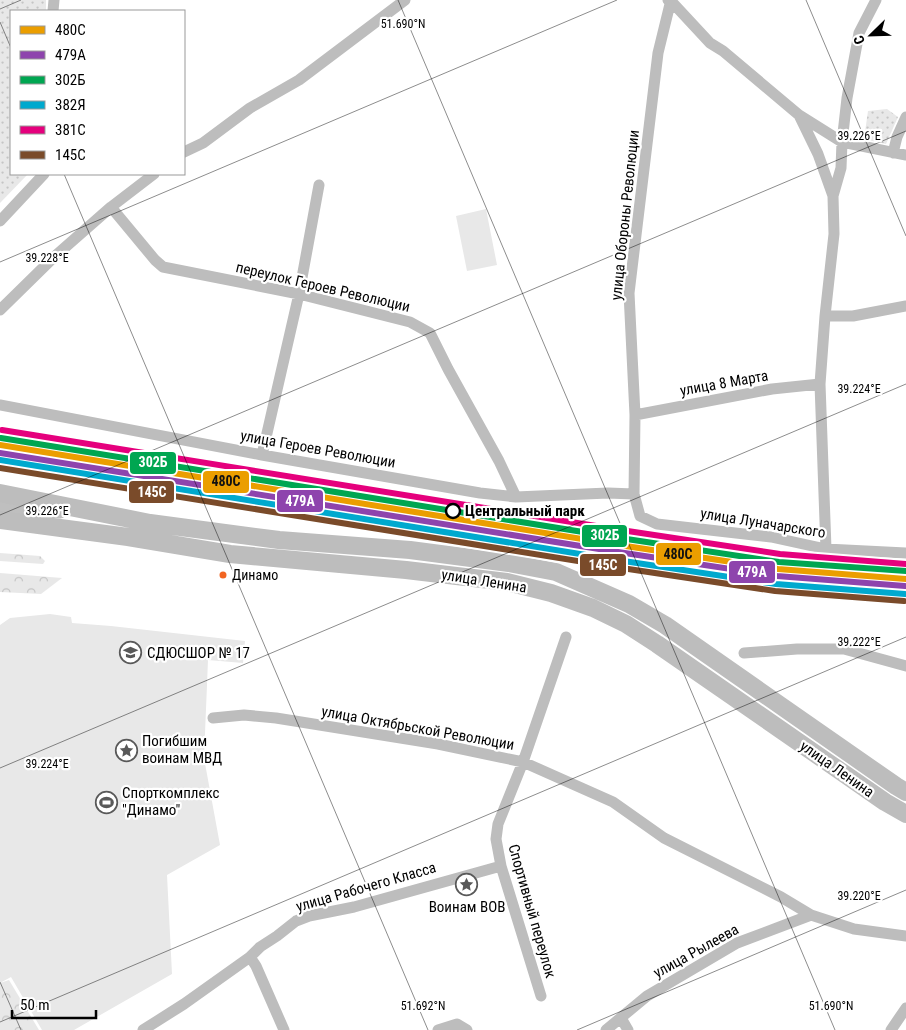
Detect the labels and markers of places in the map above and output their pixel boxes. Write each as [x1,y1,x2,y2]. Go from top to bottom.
place label: Центральный парк [465,502,585,520]
marker: Центральный парк [445,503,461,519]
place label: Динамо [232,567,278,583]
marker: Динамо [218,570,228,580]
school or university icon: СДЮСШОР № 17 [119,641,143,665]
place label: СДЮСШОР № 17 [147,644,250,662]
place label: Погибшим воинам МВД [142,732,222,767]
place icon: Погибшим воинам МВД [114,738,138,762]
place label: Спорткомплекс "Динамо" [122,784,220,819]
sports icon: Спорткомплекс "Динамо" [94,790,118,814]
place icon: Воинам ВОВ [455,872,479,896]
place label: Воинам ВОВ [429,898,505,916]

